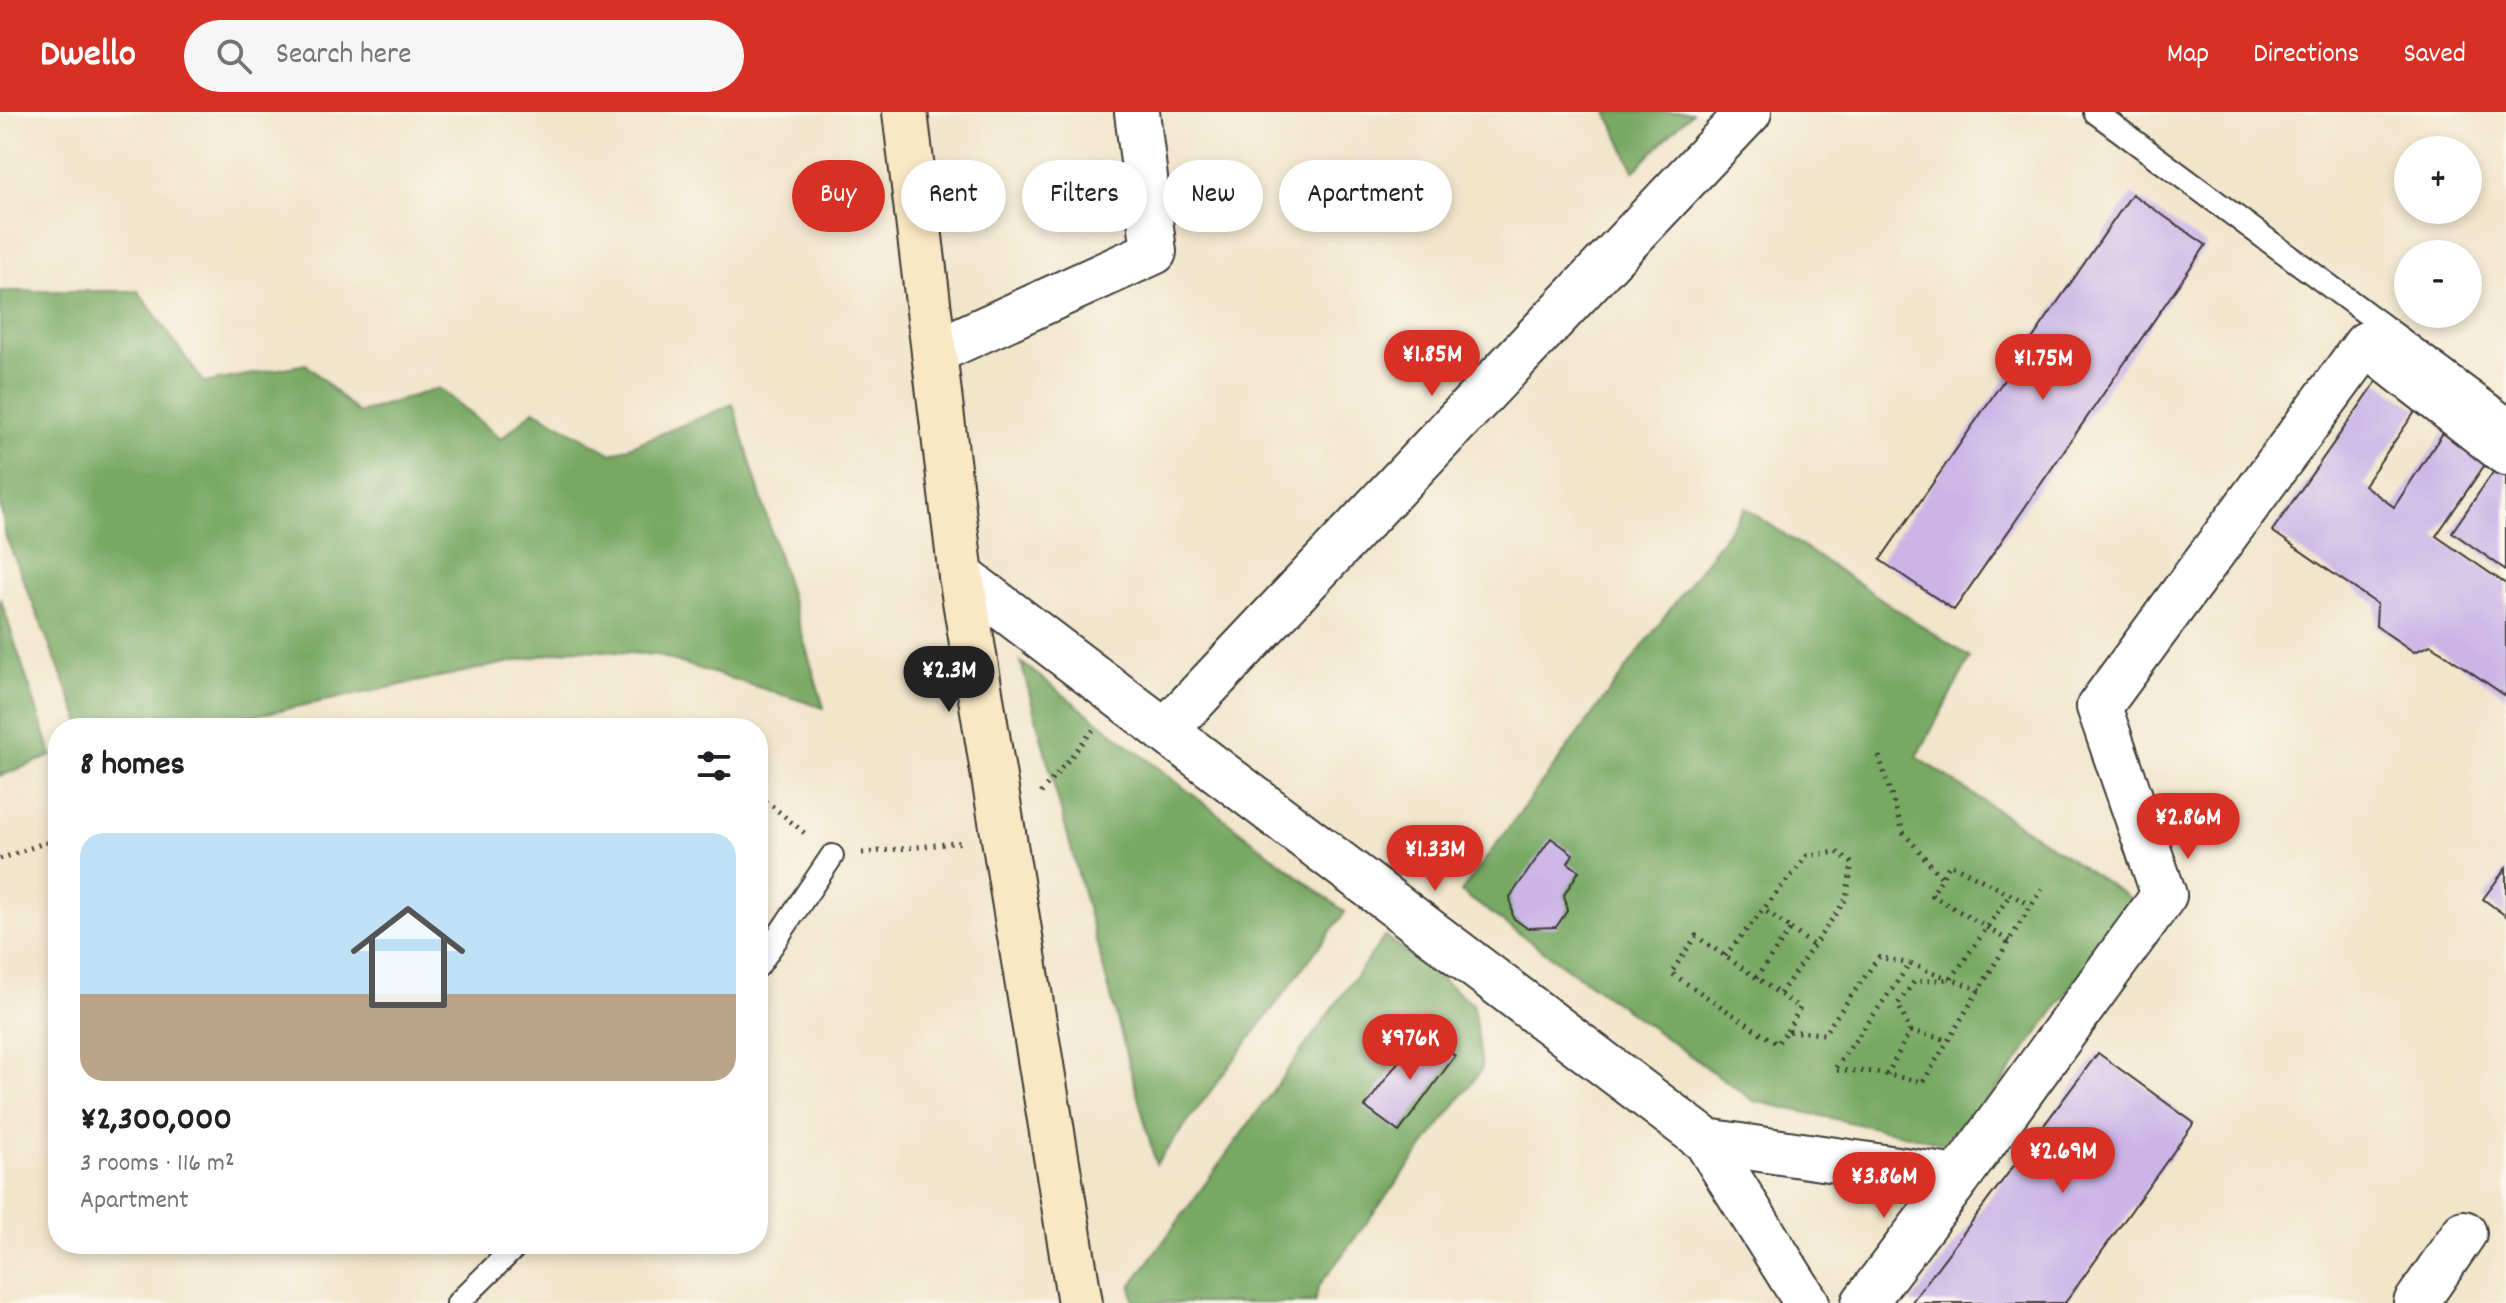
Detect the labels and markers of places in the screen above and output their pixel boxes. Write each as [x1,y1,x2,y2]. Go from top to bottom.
pin: ¥1.85M [1367,330,1497,398]
pin: ¥1.75M [1978,334,2108,402]
pin: ¥2.3M [893,646,1005,714]
pin: ¥2.86M [2123,793,2253,861]
pin: ¥1.33M [1370,825,1500,893]
pin: ¥976K [1354,1014,1466,1082]
pin: ¥2.69M [1998,1127,2128,1195]
pin: ¥3.86M [1819,1152,1949,1220]

